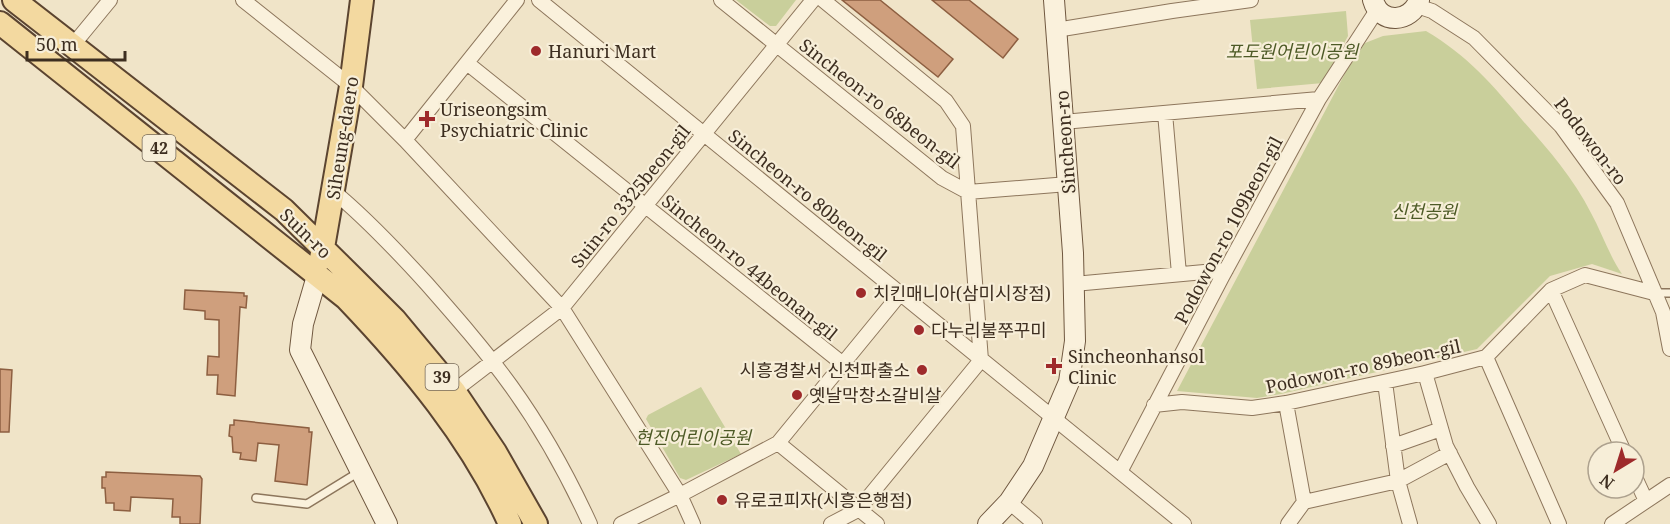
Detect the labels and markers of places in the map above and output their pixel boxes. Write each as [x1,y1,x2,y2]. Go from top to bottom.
place label: Hanuri Mart [548,39,656,63]
marker: Hanuri Mart [529,44,543,58]
place label: Uriseongsim Psychiatric Clinic [440,97,588,142]
marker: Uriseongsim Psychiatric Clinic [418,110,436,128]
place label: 치킨매니아(삼미시장점) [873,281,1051,305]
marker: 치킨매니아(삼미시장점) [854,286,868,300]
place label: 다누리불쭈꾸미 [931,318,1047,342]
marker: 다누리불쭈꾸미 [912,323,926,337]
place label: Sincheonhansol Clinic [1068,344,1205,389]
marker: Sincheonhansol Clinic [1045,357,1063,375]
place label: 시흥경찰서 신천파출소 [740,358,910,382]
marker: 시흥경찰서 신천파출소 [915,363,929,377]
place label: 옛날막창소갈비살 [809,383,941,407]
marker: 옛날막창소갈비살 [790,388,804,402]
place label: 유로코피자(시흥은행점) [734,488,912,512]
marker: 유로코피자(시흥은행점) [715,493,729,507]

